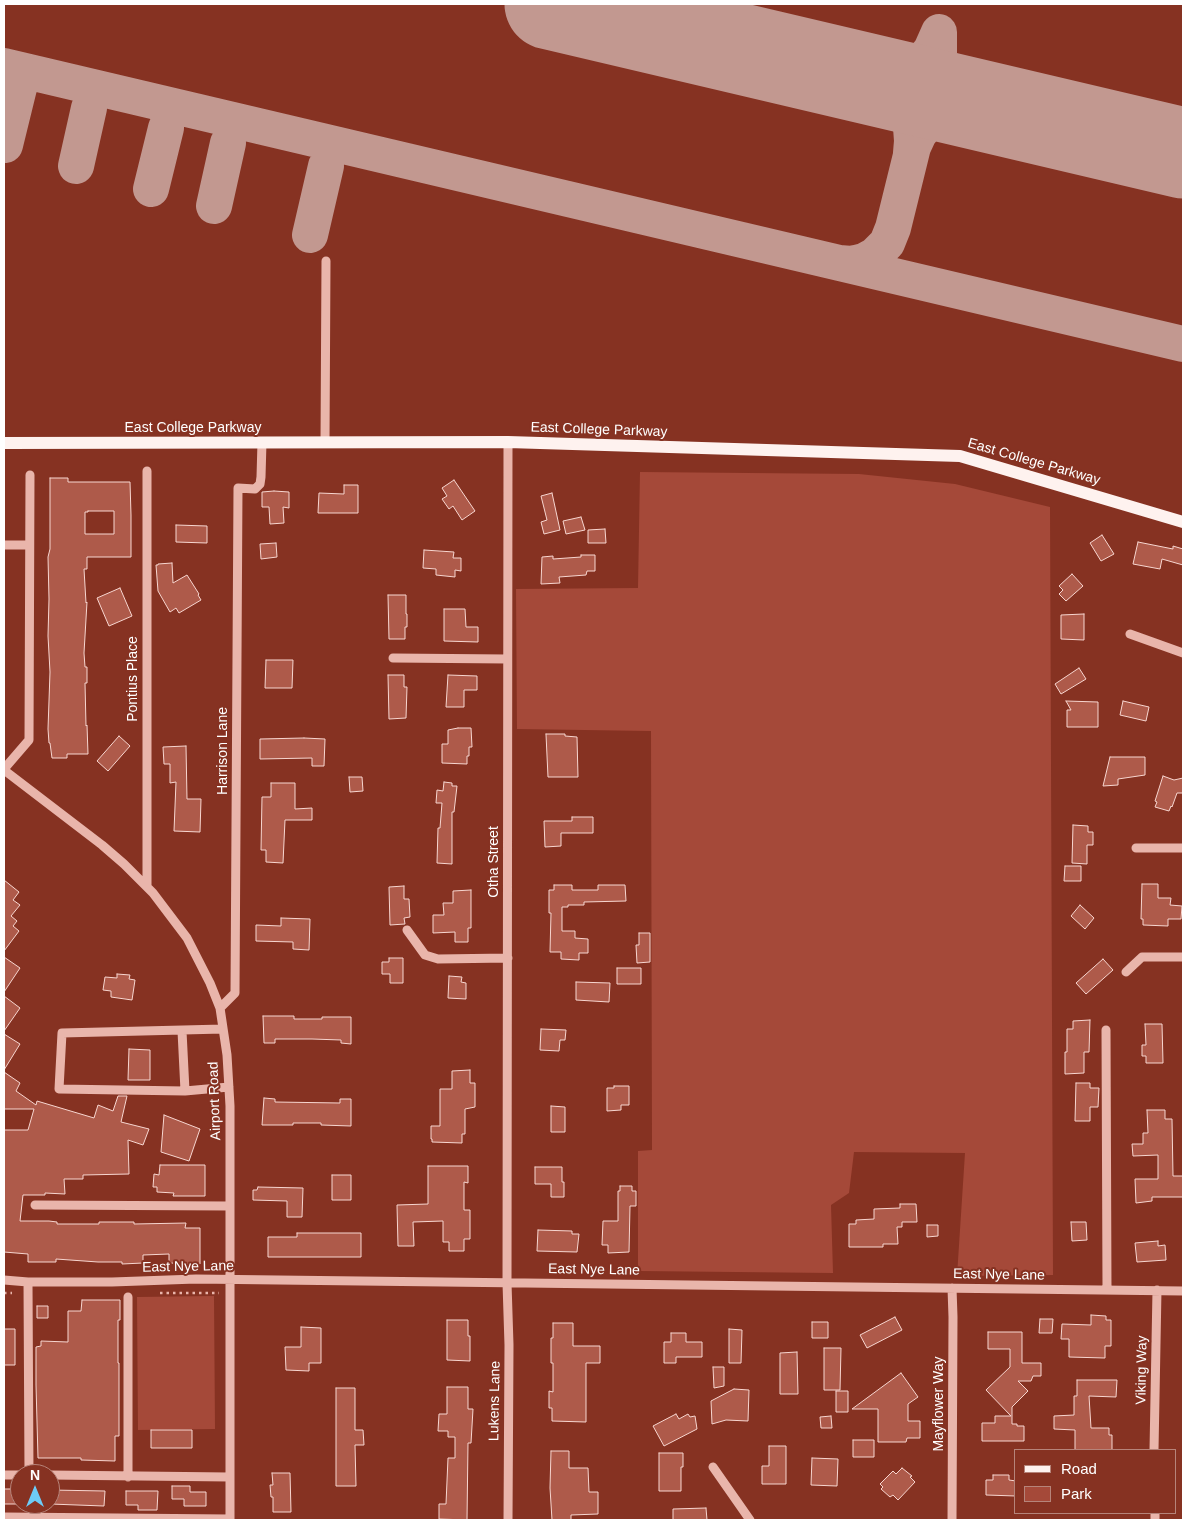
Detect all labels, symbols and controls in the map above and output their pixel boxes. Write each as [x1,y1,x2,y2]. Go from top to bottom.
street label: East College Parkway [530,419,668,441]
street label: East College Parkway [125,420,261,436]
street label: East College Parkway [966,435,1102,489]
street label: Pontius Place [125,636,141,722]
street label: Harrison Lane [215,707,231,795]
street label: Otha Street [486,826,502,898]
street label: Airport Road [205,1061,225,1141]
street label: East Nye Lane [142,1258,234,1276]
street label: East Nye Lane [548,1261,640,1279]
street label: East Nye Lane [953,1266,1045,1284]
street label: Viking Way [1133,1335,1151,1405]
street label: Mayflower Way [931,1356,947,1452]
street label: Lukens Lane [486,1361,504,1441]
legend [1014,1449,1177,1514]
text: Road [1061,1460,1097,1477]
north arrow [10,1464,60,1514]
text: N [30,1467,40,1483]
text: Park [1061,1485,1092,1502]

